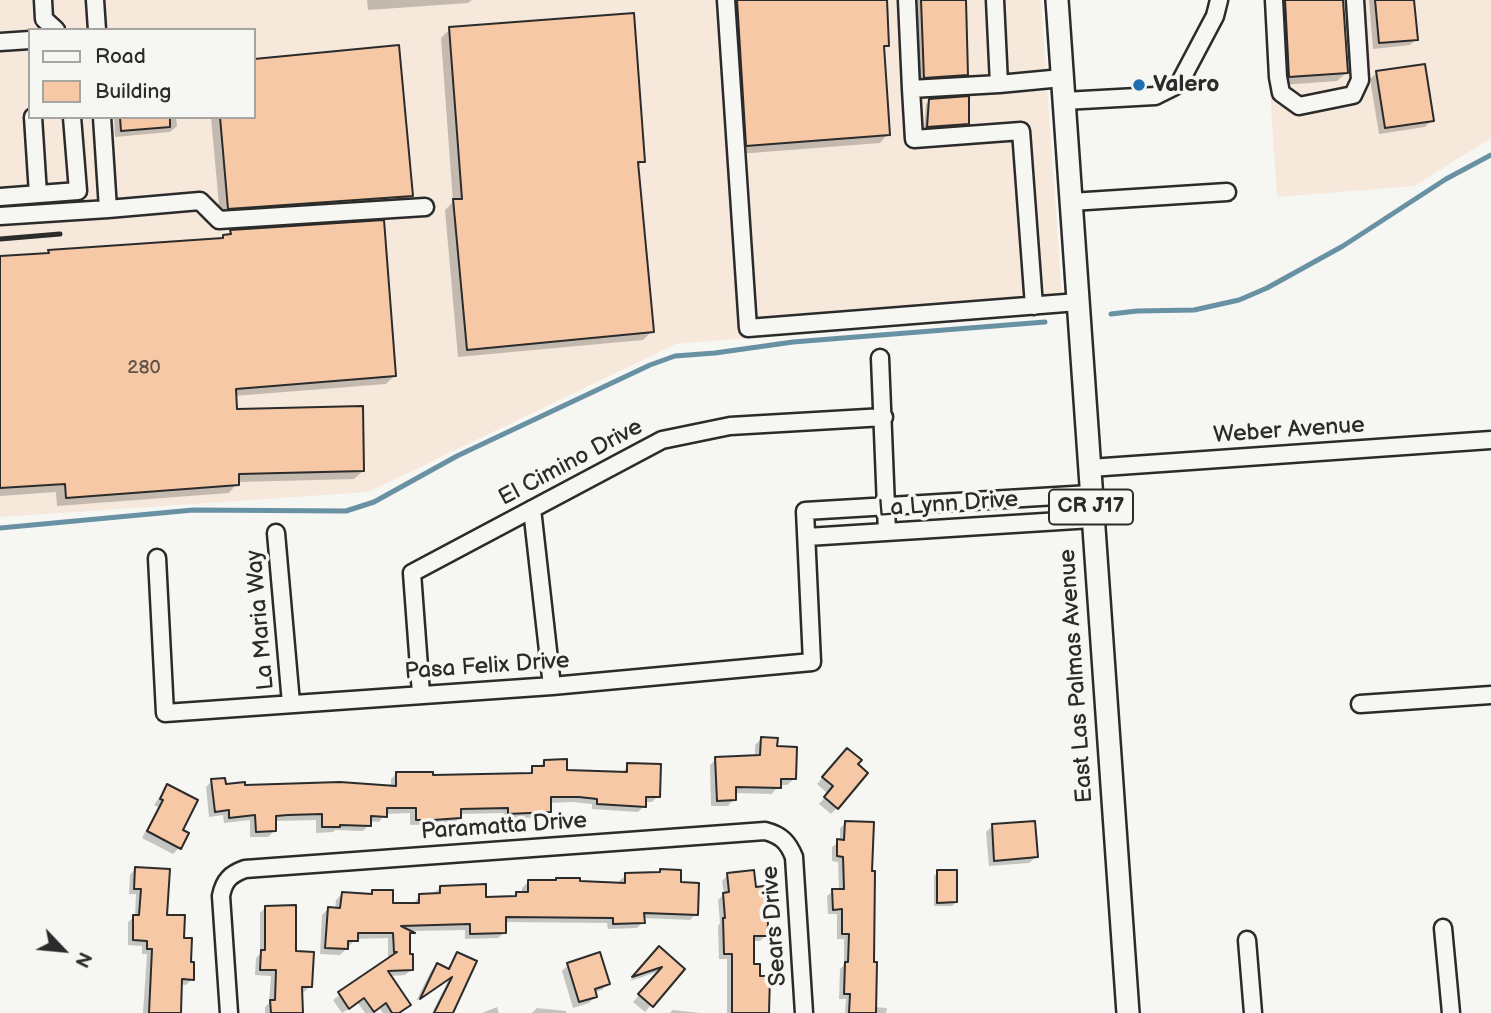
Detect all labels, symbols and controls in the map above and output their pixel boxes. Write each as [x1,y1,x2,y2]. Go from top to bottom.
legend [28,28,256,119]
text: Road [95,44,146,69]
place label: Valero [1153,71,1219,99]
marker: Valero [1131,77,1147,93]
text: Building [95,79,171,104]
house number: 280 [127,357,161,379]
street label: Weber Avenue [1212,412,1366,450]
street label: El Cimino Drive [494,414,648,512]
street label: La Lynn Drive [877,486,1019,524]
road number: CR J17 [1049,490,1133,524]
street label: East Las Palmas Avenue [1054,548,1100,804]
street label: La Maria Way [241,549,281,691]
street label: Pasa Felix Drive [404,647,570,687]
street label: Paramatta Drive [420,807,588,847]
street label: Sears Drive [757,865,793,987]
north arrow [28,915,98,985]
text: N [69,948,96,971]

